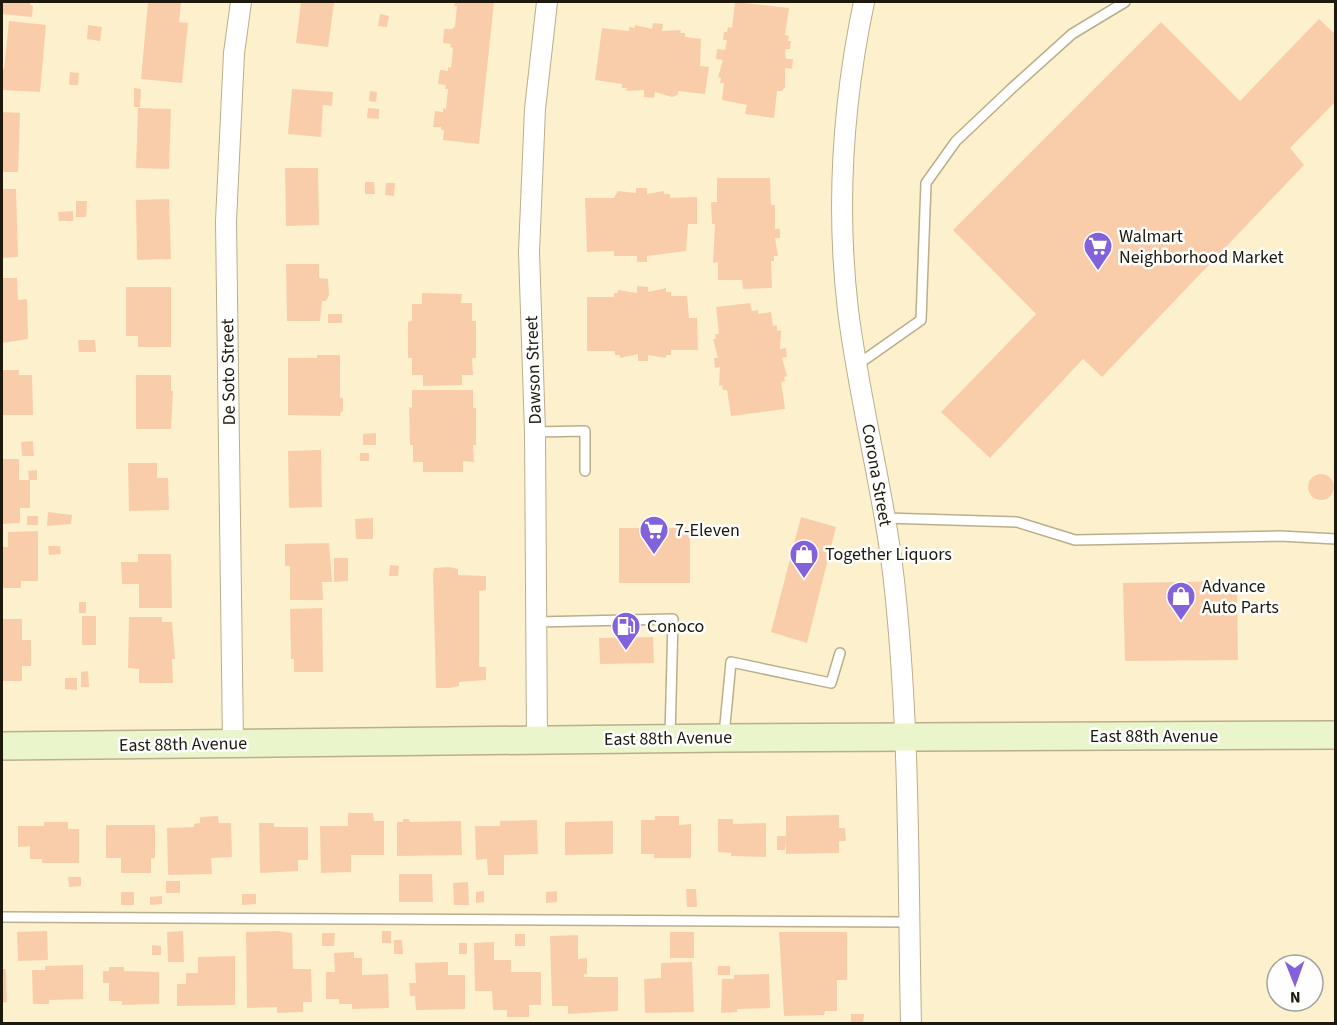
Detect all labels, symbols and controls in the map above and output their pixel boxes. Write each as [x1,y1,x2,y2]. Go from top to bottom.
place label: Walmart Neighborhood Market [1119,224,1284,270]
supermarket icon: Walmart Neighborhood Market [1082,230,1114,272]
street label: Dawson Street [519,315,548,425]
street label: De Soto Street [215,318,242,426]
street label: Corona Street [855,422,898,528]
supermarket icon: 7-Eleven [638,514,670,556]
place label: 7-Eleven [675,518,740,543]
shop icon: Together Liquors [788,538,820,580]
place label: Together Liquors [825,542,952,567]
place label: Advance Auto Parts [1202,574,1279,620]
shop icon: Advance Auto Parts [1165,580,1197,622]
fuel station icon: Conoco [610,610,642,652]
place label: Conoco [647,614,704,639]
street label: East 88th Avenue [1090,724,1218,749]
street label: East 88th Avenue [604,725,732,752]
street label: East 88th Avenue [119,731,247,758]
north arrow [1265,953,1325,1013]
text: N [1290,986,1301,1008]

